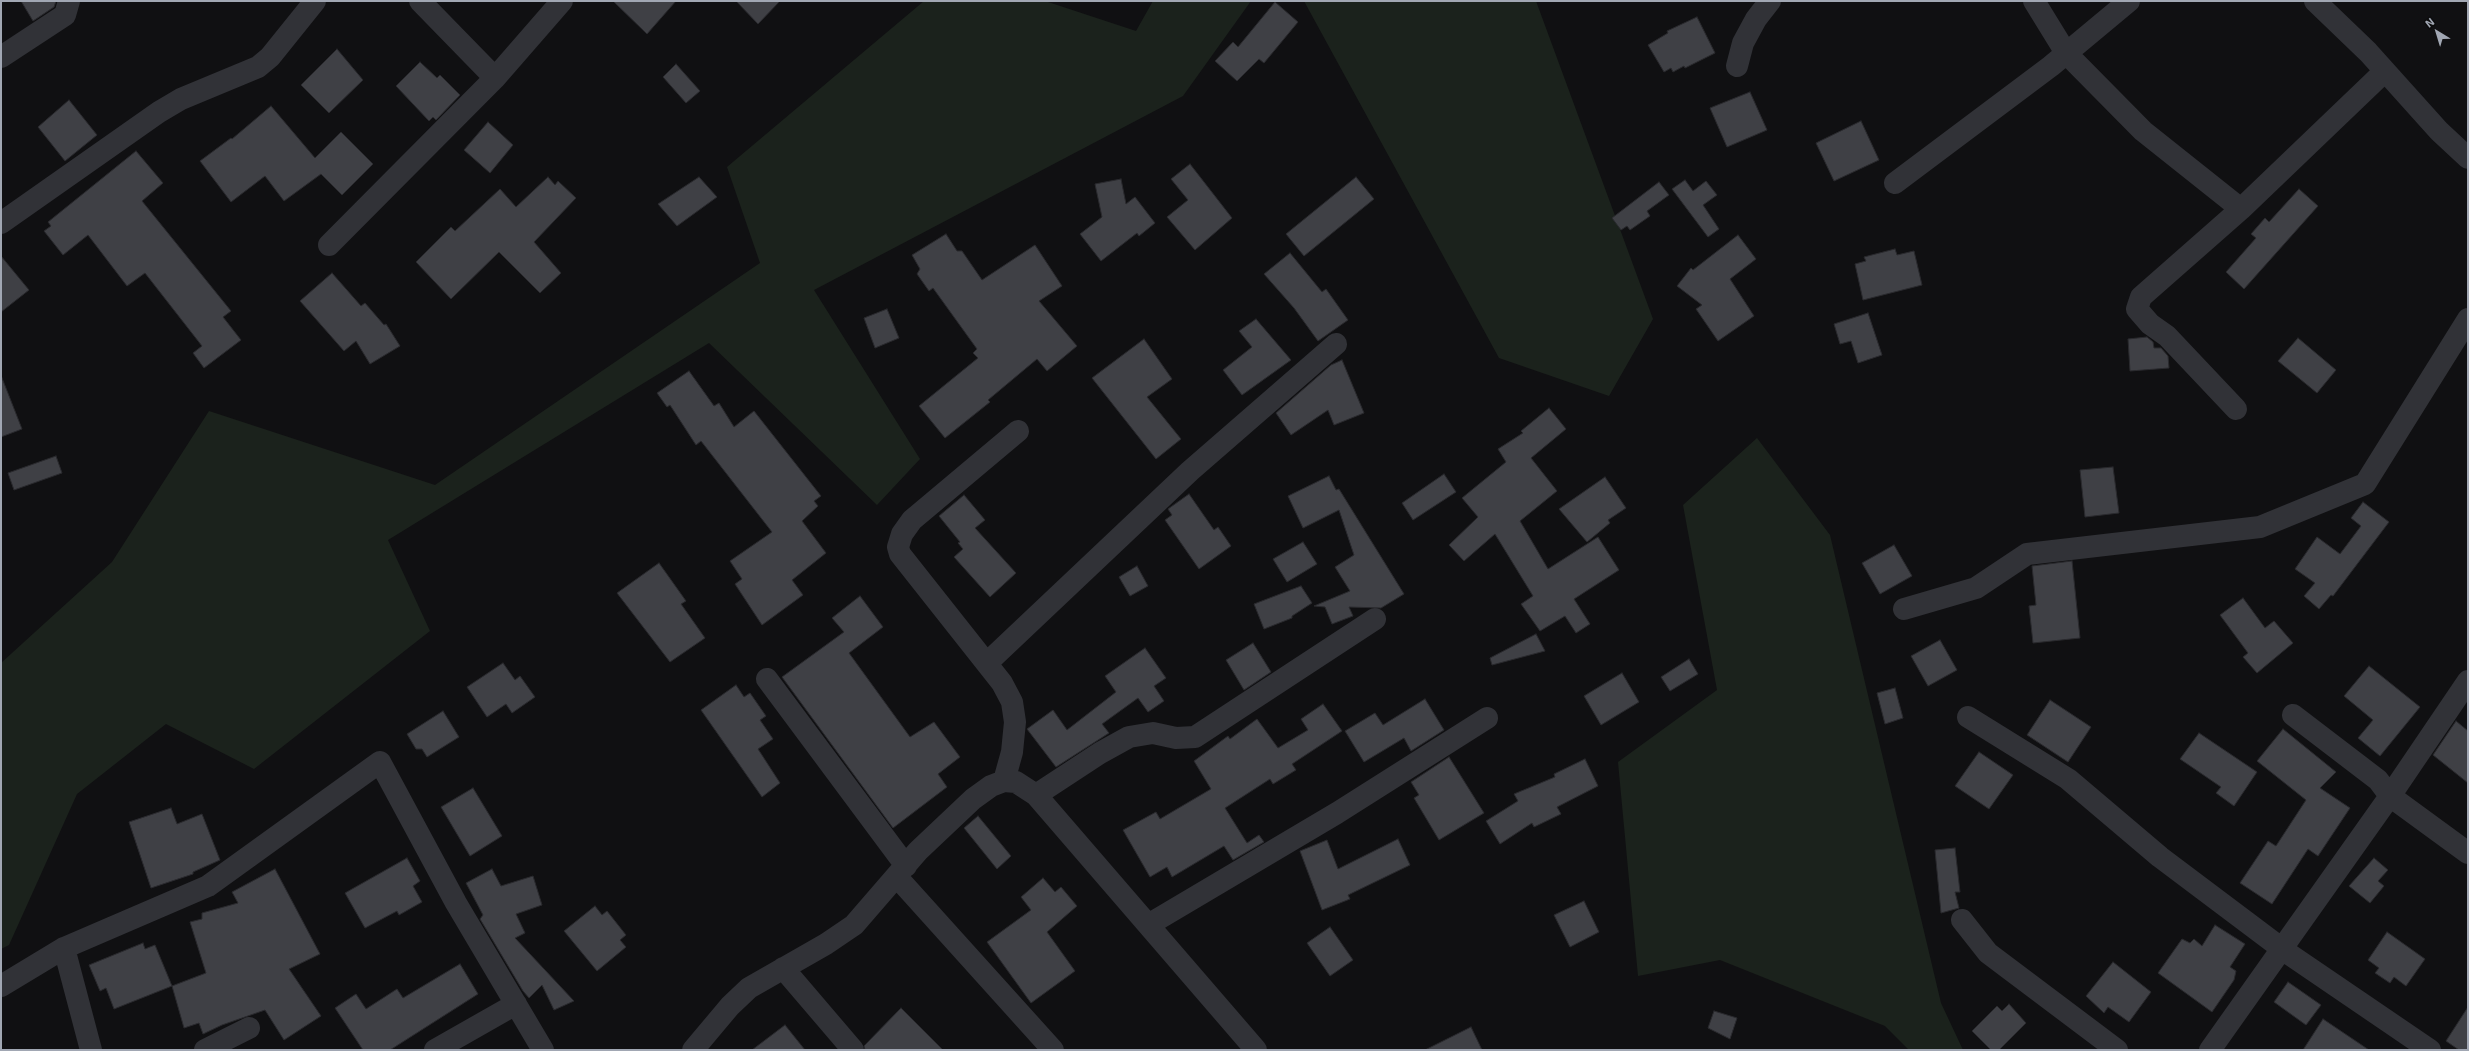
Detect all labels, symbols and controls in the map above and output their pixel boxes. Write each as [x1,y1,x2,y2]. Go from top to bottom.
north arrow [2417,12,2457,52]
text: N [2422,15,2436,30]

